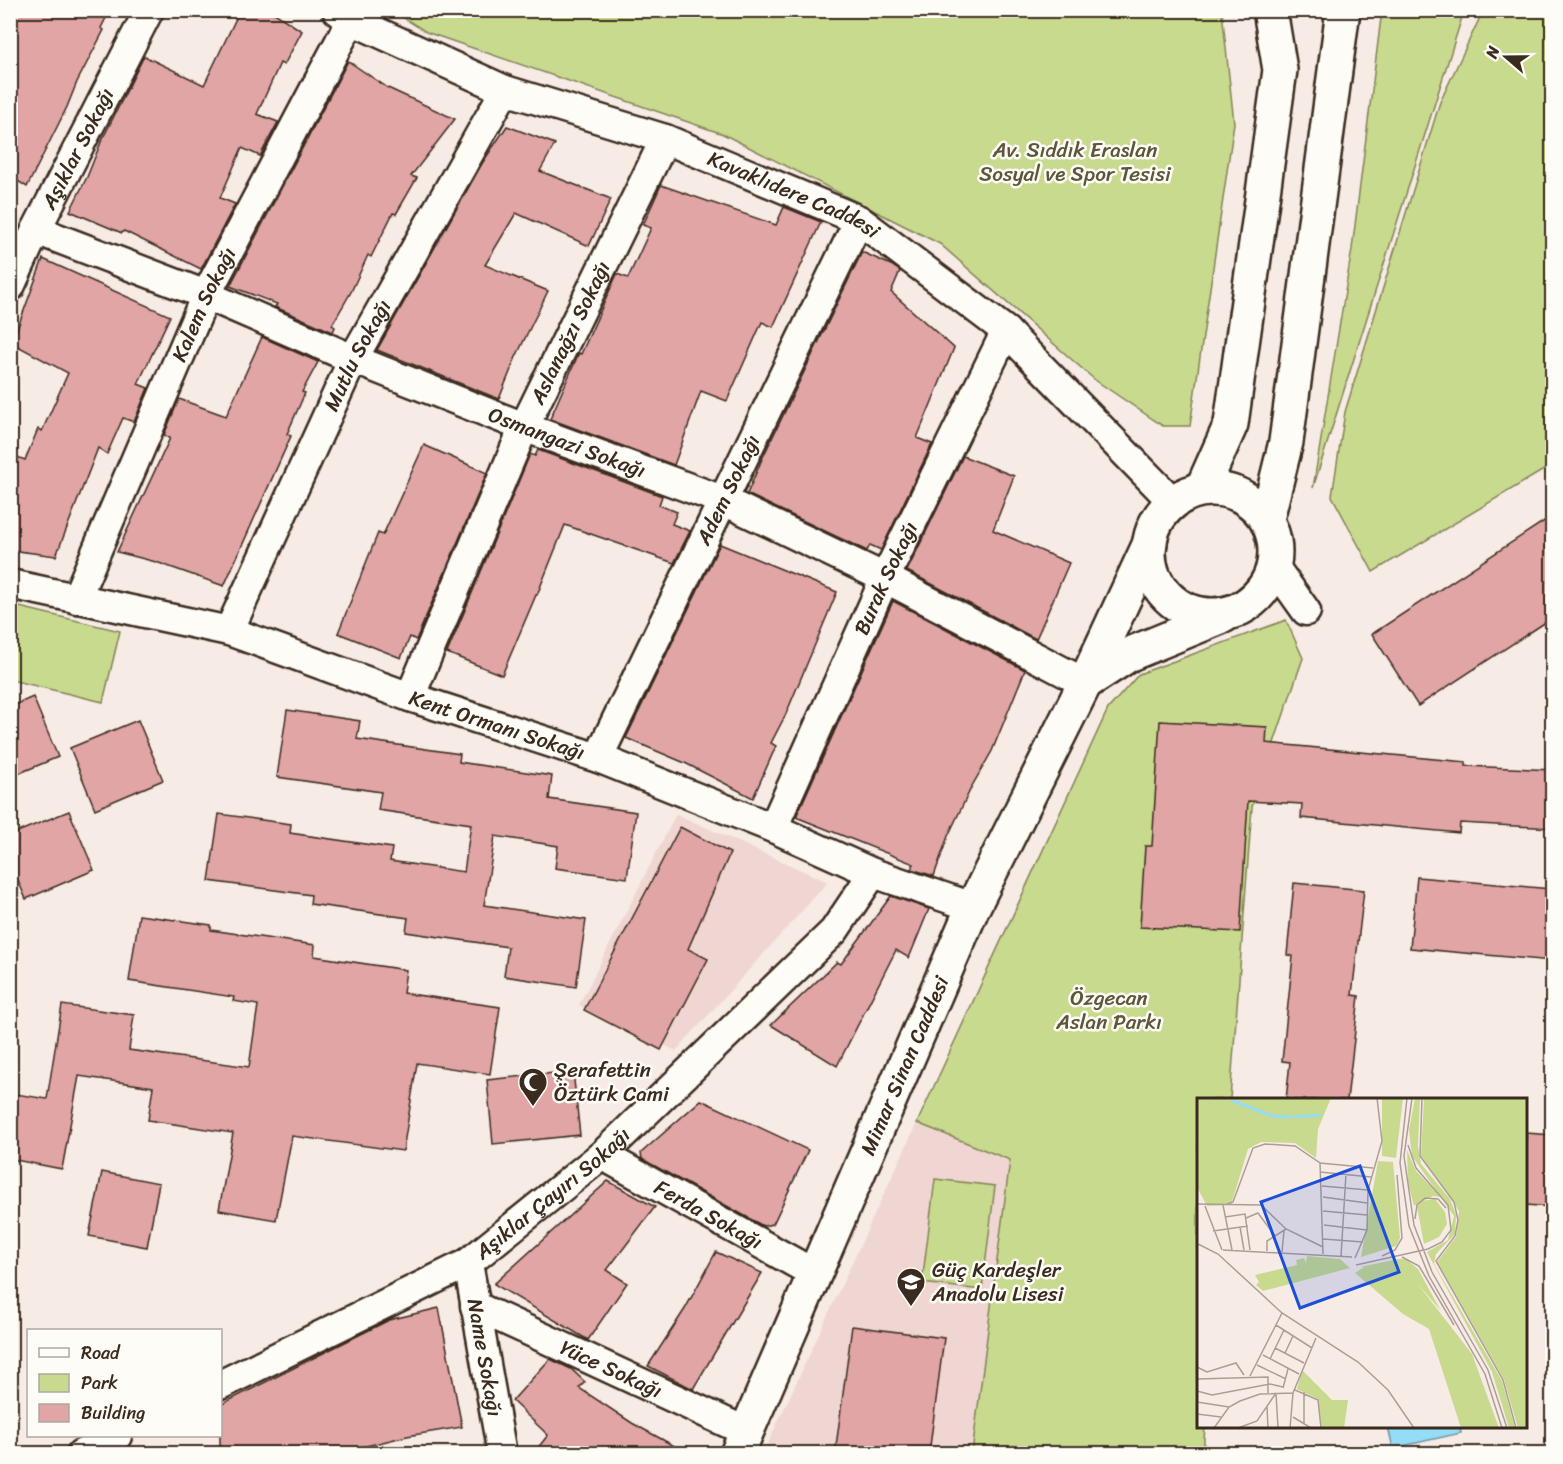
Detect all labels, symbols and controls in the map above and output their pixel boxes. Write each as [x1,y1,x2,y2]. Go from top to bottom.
north arrow [1476,27,1536,87]
text: N [1477,41,1508,63]
street label: Aşıklar Sokağı [30,81,125,217]
park label: Av. Sıddık Eraslan Sosyal ve Spor Tesisi [979,131,1172,193]
street label: Kavaklıdere Caddesi [702,140,890,250]
street label: Kalem Sokağı [160,240,247,368]
street label: Aslanağzı Sokağı [518,254,622,412]
street label: Mutlu Sokağı [313,292,402,418]
street label: Osmangazi Sokağı [482,396,651,489]
street label: Adem Sokağı [685,428,771,553]
street label: Burak Sokağı [843,515,929,641]
street label: Kent Ormanı Sokağı [404,679,590,772]
street label: Mimar Sinan Caddesi [849,969,961,1161]
park label: Özgecan Aslan Parkı [1055,979,1162,1041]
place label: Şerafettin Öztürk Cami [554,1051,670,1113]
mosque icon: Şerafettin Öztürk Cami [517,1066,549,1108]
inset map [1197,1098,1527,1428]
street label: Aşıklar Çayırı Sokağı [465,1117,640,1270]
street label: Ferda Sokağı [647,1169,770,1260]
place label: Güç Kardeşler Anadolu Lisesi [931,1251,1065,1313]
school or university icon: Güç Kardeşler Anadolu Lisesi [895,1266,927,1308]
street label: Name Sokağı [456,1295,514,1420]
legend [27,1329,222,1437]
street label: Yüce Sokağı [554,1329,669,1409]
text: Road [81,1337,121,1369]
text: Park [81,1367,118,1399]
text: Building [81,1397,145,1429]

